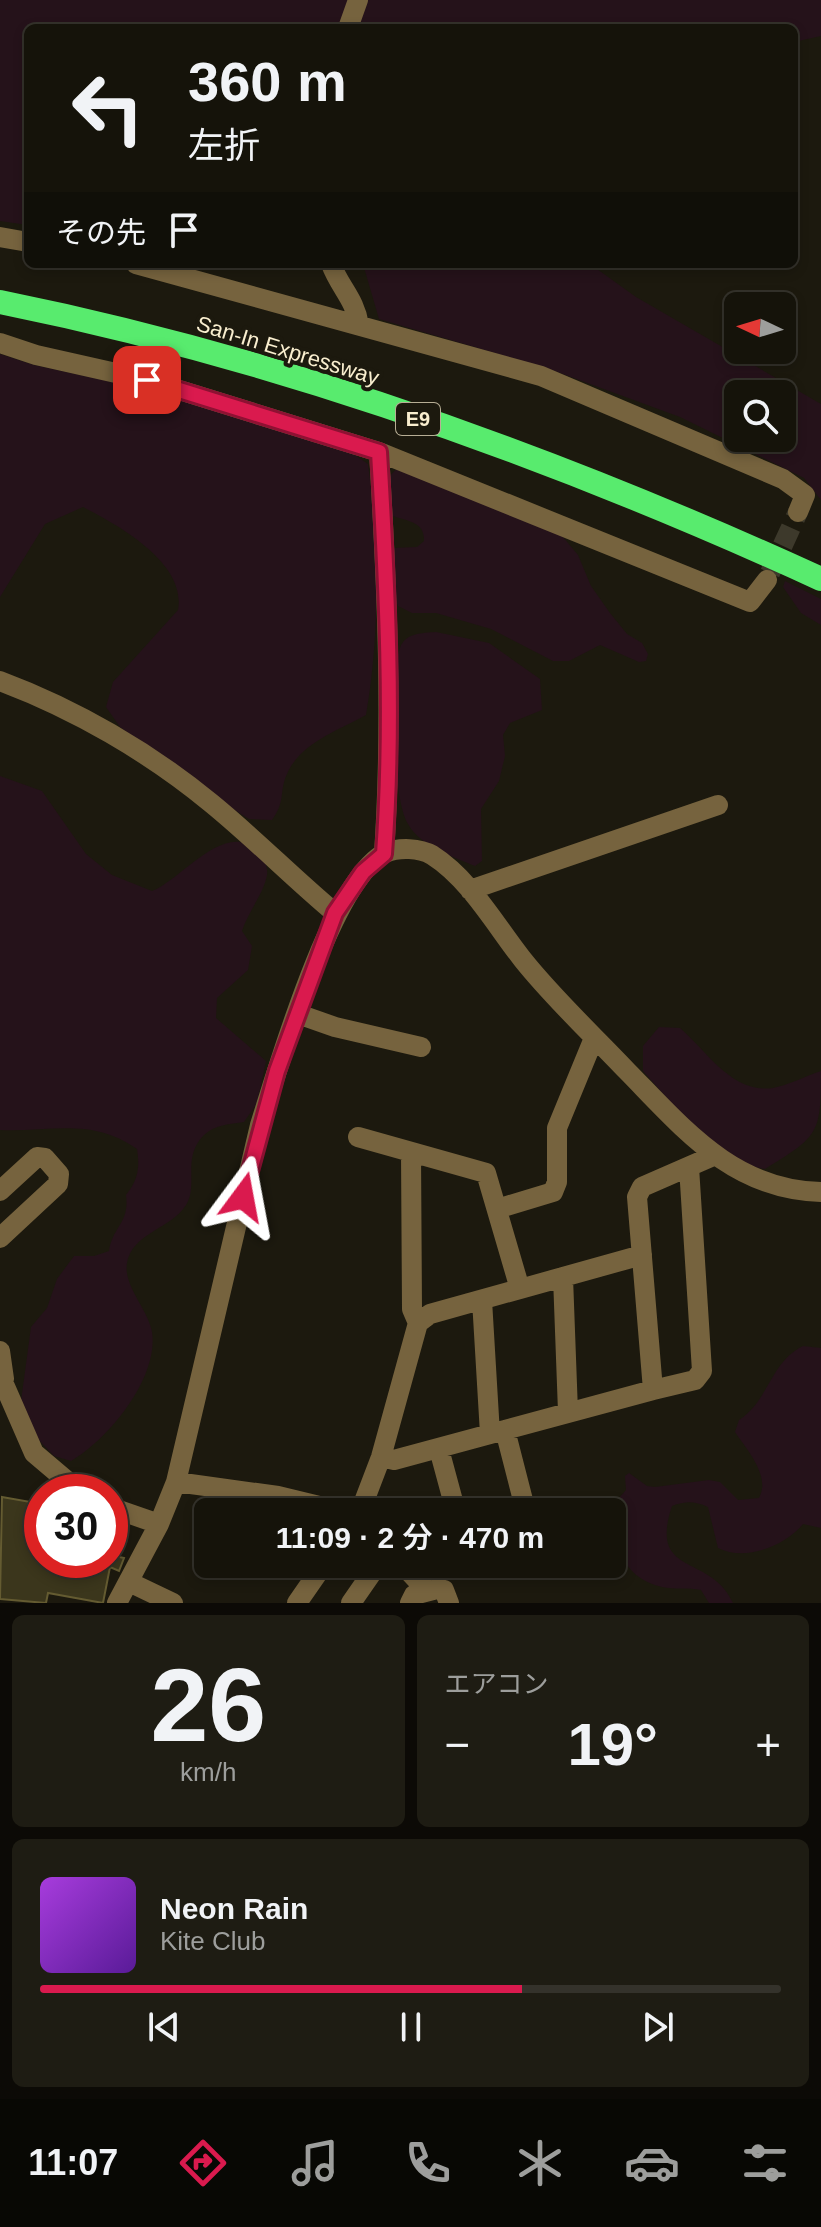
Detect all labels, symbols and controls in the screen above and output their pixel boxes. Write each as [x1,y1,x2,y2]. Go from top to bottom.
text: 360 m [188,50,347,113]
icon: left [56,56,160,160]
text: 左折 [188,125,260,166]
icon: arrive [162,208,206,252]
text: その先 [56,216,146,249]
north arrow [724,292,796,364]
map controls [724,292,796,452]
street label: San-In Expressway [194,311,382,390]
pin [113,346,181,414]
icon: arrive [125,358,169,402]
button: search [724,380,796,452]
road number: E9 [396,403,440,435]
position arrow [201,1155,285,1239]
speed limit sign: 30 [24,1474,128,1578]
text: 11:09 · 2 分 · 470 m [276,1521,544,1554]
text: 26 [150,1647,266,1763]
text: エアコン [445,1669,549,1699]
text: 19° [567,1711,658,1778]
text: − [445,1720,470,1769]
text: + [755,1720,781,1769]
text: km/h [180,1757,236,1787]
text: Neon Rain [160,1892,308,1925]
text: Kite Club [160,1926,266,1956]
icon: previous [142,2005,186,2049]
icon: pause [389,2005,433,2049]
icon: next [636,2005,680,2049]
icon: directions [175,2135,231,2191]
icon: music [287,2135,343,2191]
icon: phone [400,2135,456,2191]
icon: climate [512,2135,568,2191]
icon: car [624,2135,680,2191]
icon: filters [737,2135,793,2191]
text: 11:07 [28,2142,118,2183]

